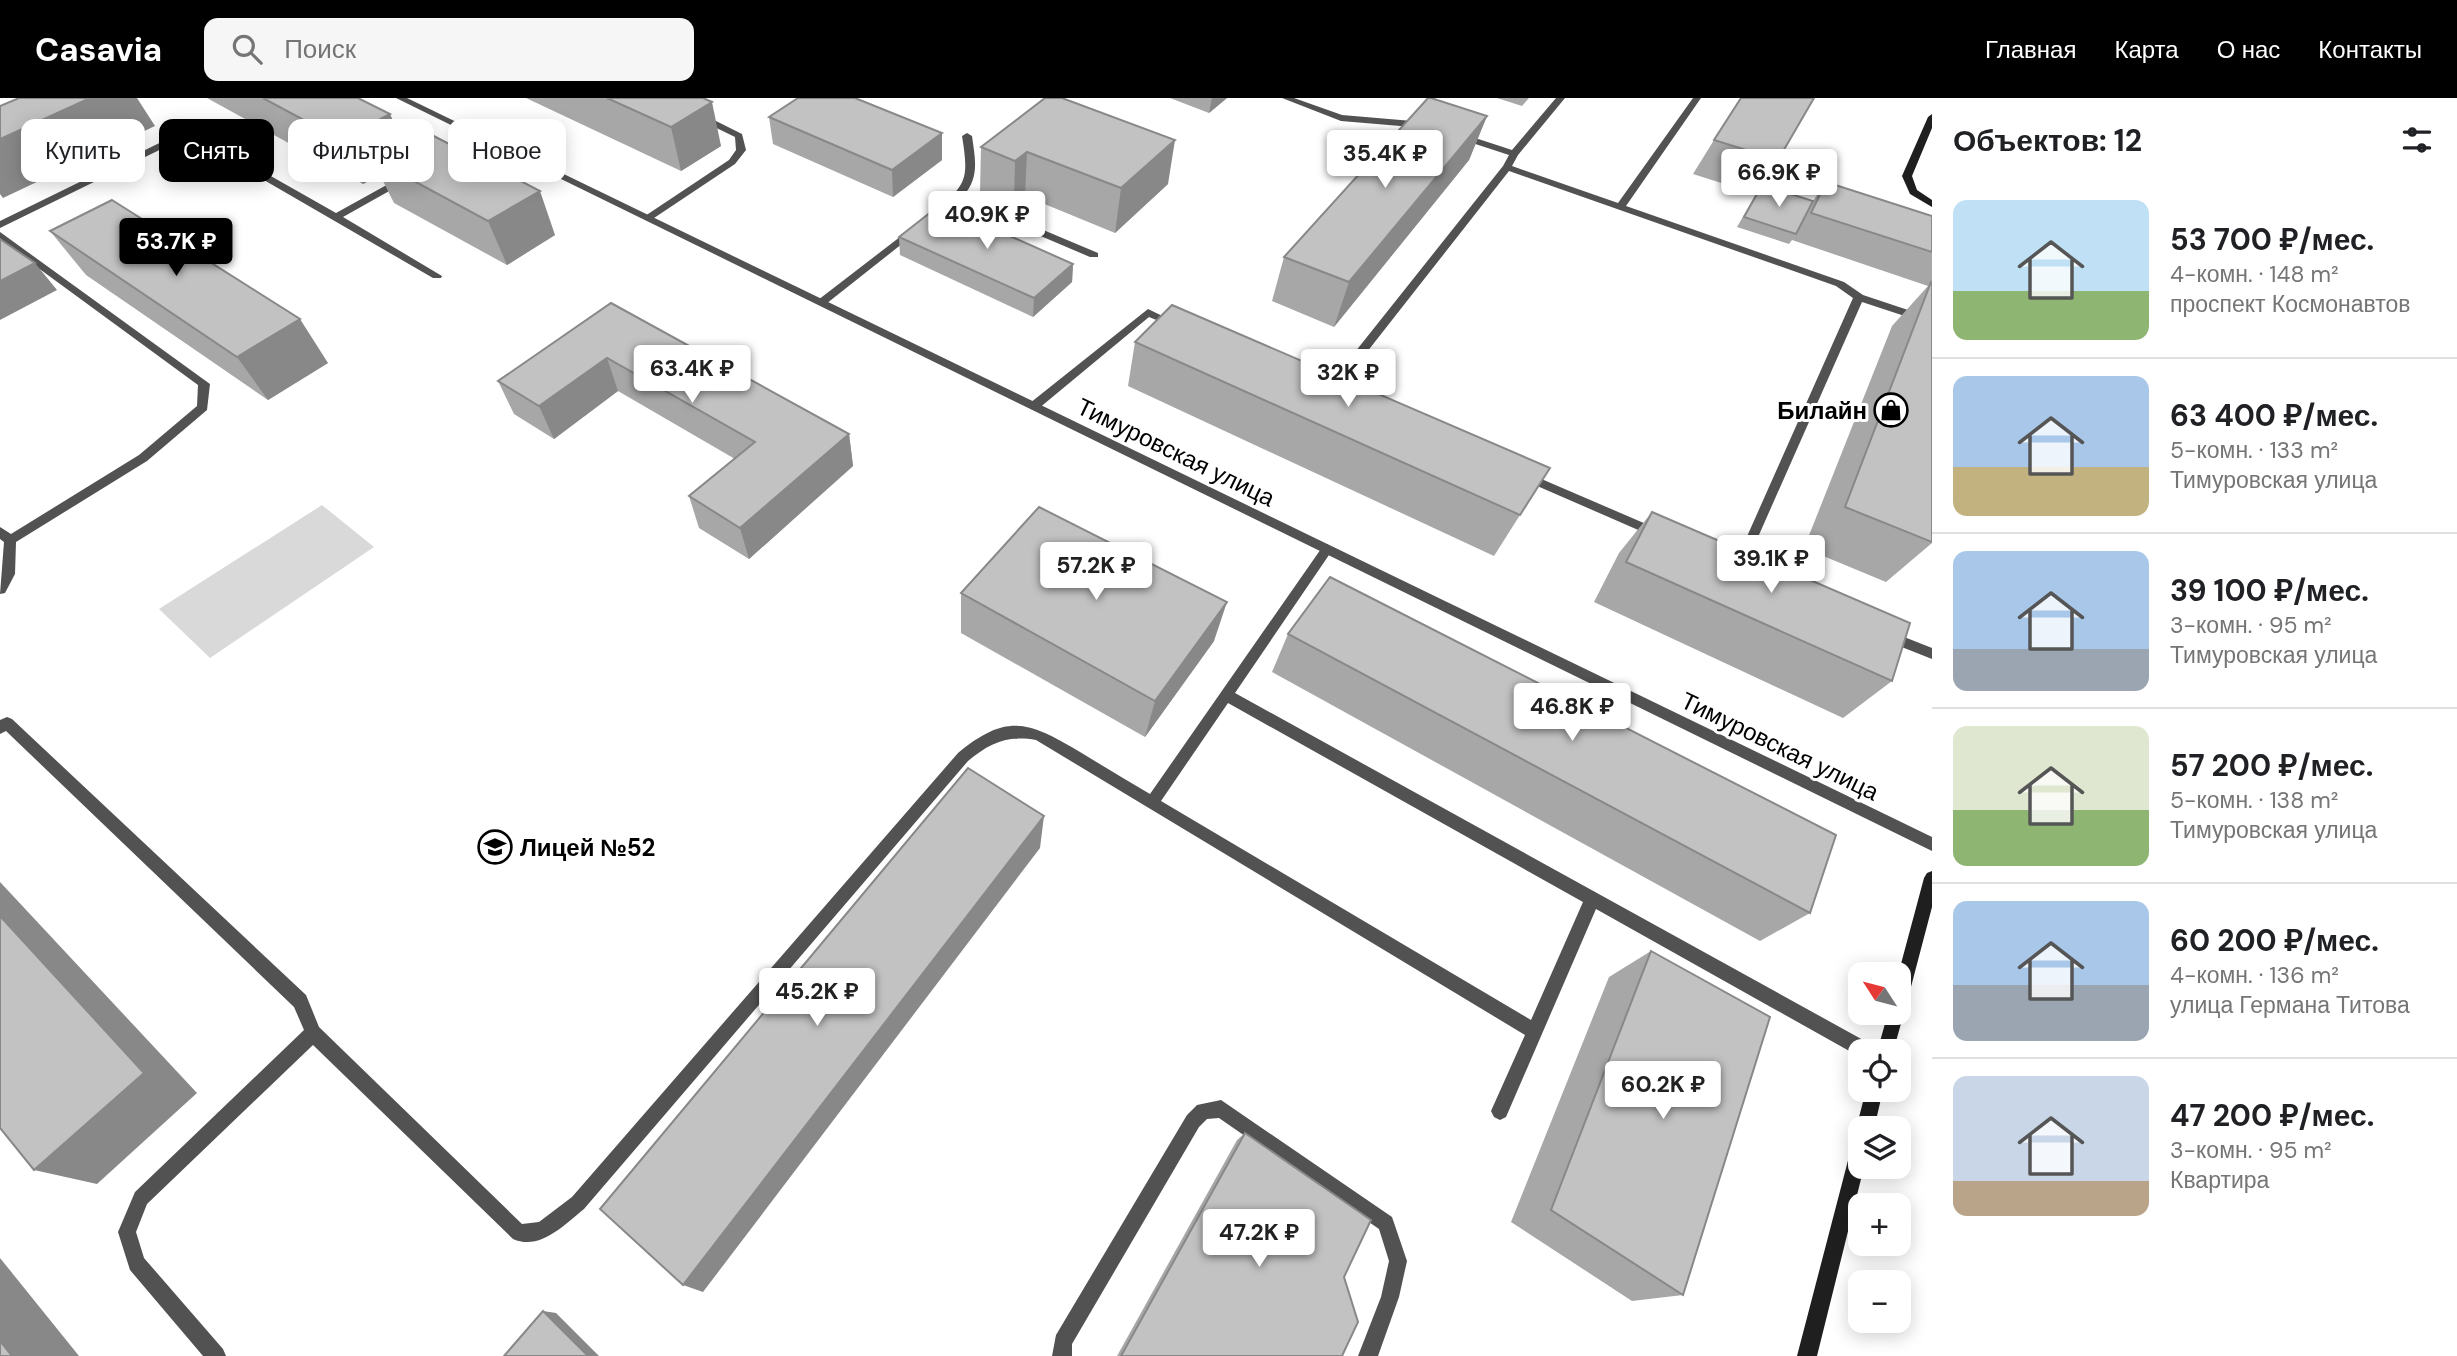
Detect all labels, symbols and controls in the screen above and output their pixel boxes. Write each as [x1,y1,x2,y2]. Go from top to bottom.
search box [204,18,694,81]
text: Casavia [35,28,162,71]
icon: search [228,30,266,68]
text: Поиск [284,32,356,66]
text: Главная [1985,34,2076,65]
text: Карта [2114,34,2179,65]
text: О нас [2217,34,2280,65]
text: Контакты [2318,34,2422,65]
chip: Купить [21,119,145,182]
chip: Снять [159,119,274,182]
chip: Фильтры [288,119,434,182]
chip: Новое [448,119,566,182]
text: Объектов: 12 [1953,121,2142,160]
icon: filters [2398,121,2436,159]
pin: 35.4K ₽ [1320,130,1450,190]
text: 35.4K ₽ [1343,138,1427,168]
pin: 66.9K ₽ [1714,150,1844,209]
text: 66.9K ₽ [1737,157,1821,187]
pin: 40.9K ₽ [922,192,1052,251]
text: 40.9K ₽ [944,199,1030,229]
pin: 53.7K ₽ [111,218,241,278]
text: 53 700 ₽/мес. [2170,220,2374,259]
text: 53.7K ₽ [135,226,217,256]
icon: home [2009,228,2093,312]
text: 4-комн. · 148 m² [2170,259,2339,289]
text: проспект Космонавтов [2170,289,2411,319]
pin: 63.4K ₽ [627,345,757,405]
pin: 32K ₽ [1299,350,1397,409]
text: 63.4K ₽ [650,353,734,383]
text: 32K ₽ [1317,357,1379,387]
street label: Тимуровская улица [1072,391,1281,514]
shop icon: Билайн [1872,391,1910,429]
place label: Билайн [1777,395,1867,426]
text: 63 400 ₽/мес. [2170,396,2378,435]
icon: home [2009,404,2093,488]
text: 5-комн. · 133 m² [2170,435,2338,465]
text: Тимуровская улица [2170,465,2377,495]
pin: 39.1K ₽ [1706,536,1836,595]
pin: 57.2K ₽ [1031,542,1161,602]
text: 39.1K ₽ [1733,543,1809,573]
text: 57.2K ₽ [1056,550,1136,580]
text: 39 100 ₽/мес. [2170,571,2369,610]
icon: home [2009,579,2093,663]
text: 3-комн. · 95 m² [2170,610,2332,640]
text: Тимуровская улица [2170,640,2377,670]
pin: 46.8K ₽ [1507,684,1637,743]
street label: Тимуровская улица [1676,685,1885,808]
text: 46.8K ₽ [1530,691,1614,721]
text: 57 200 ₽/мес. [2170,746,2373,785]
icon: home [2009,754,2093,838]
text: 5-комн. · 138 m² [2170,785,2338,815]
text: Тимуровская улица [2170,815,2377,845]
school or university icon: Лицей №52 [476,828,514,866]
place label: Лицей №52 [520,832,655,863]
text: 60 200 ₽/мес. [2170,921,2379,960]
icon: home [2009,929,2093,1013]
text: 4-комн. · 136 m² [2170,960,2339,990]
north arrow [1848,962,1911,1026]
map controls [1848,962,1911,1333]
pin: 45.2K ₽ [752,968,882,1028]
text: 45.2K ₽ [775,976,859,1006]
text: улица Германа Титова [2170,990,2410,1020]
button: locate [1848,1039,1911,1102]
pin: 60.2K ₽ [1598,1062,1728,1121]
text: 60.2K ₽ [1621,1069,1705,1099]
text: 47 200 ₽/мес. [2170,1096,2374,1135]
icon: home [2009,1104,2093,1188]
button: layers [1848,1116,1911,1179]
text: 3-комн. · 95 m² [2170,1135,2332,1165]
text: Квартира [2170,1165,2269,1195]
button: + [1848,1193,1911,1256]
pin: 47.2K ₽ [1194,1210,1324,1269]
text: 47.2K ₽ [1219,1217,1299,1247]
button: − [1848,1270,1911,1333]

